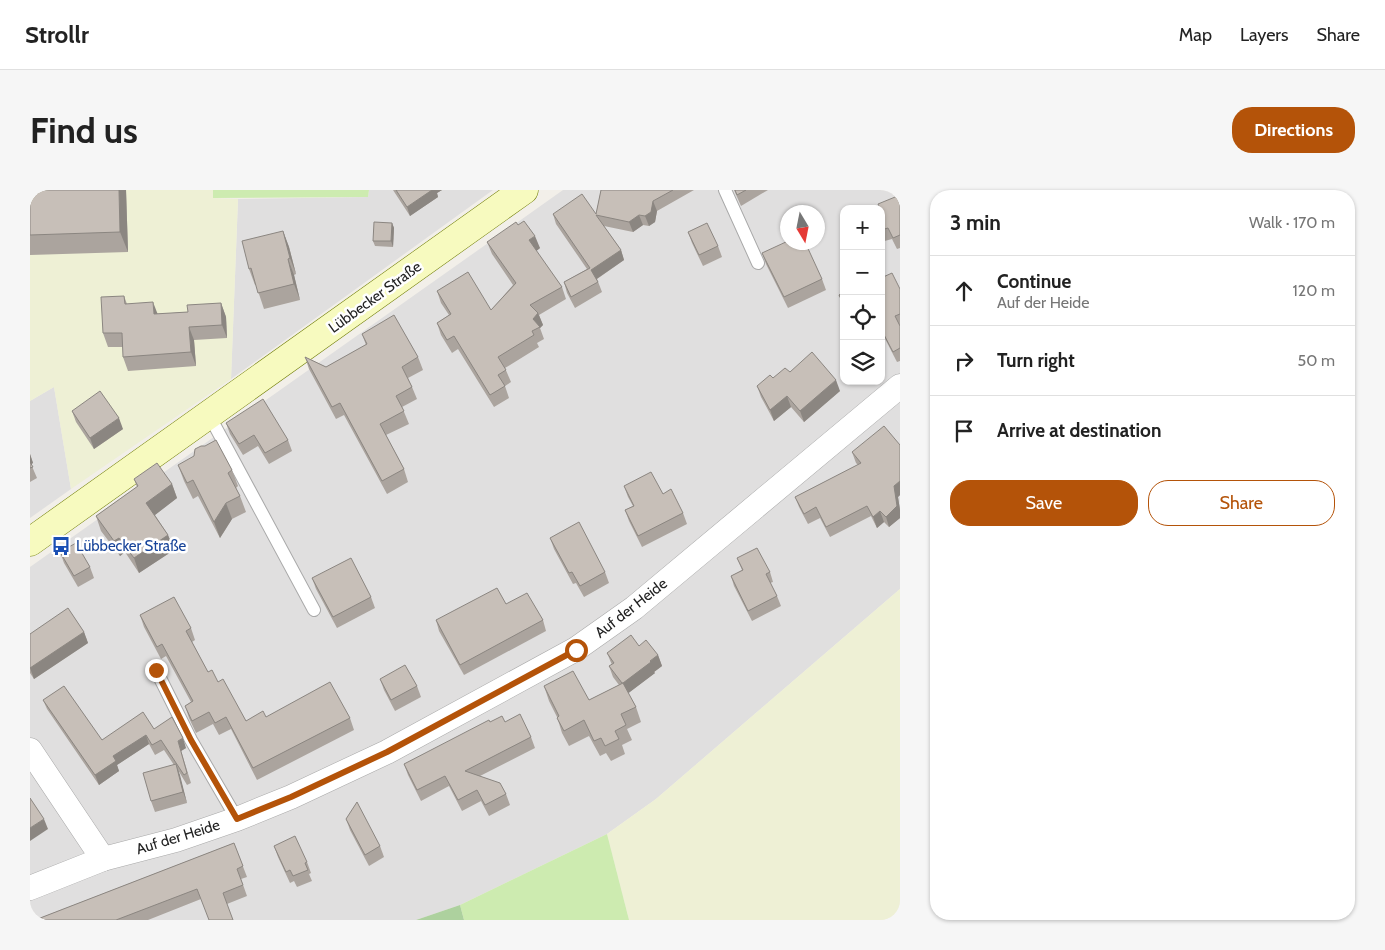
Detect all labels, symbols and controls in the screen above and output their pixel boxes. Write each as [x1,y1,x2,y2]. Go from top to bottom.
text: Strollr [25,20,89,49]
text: Map [1179,24,1212,46]
text: Layers [1240,24,1289,46]
text: Share [1317,24,1360,46]
button: Directions [1232,107,1355,153]
text: Find us [30,109,138,152]
north arrow [780,205,825,250]
map controls [840,205,885,385]
button: + [840,205,885,250]
text: 3 min [950,210,1001,235]
text: Walk · 170 m [1249,213,1335,232]
button: − [840,250,885,295]
street label: Lübbecker Straße [325,257,425,337]
text: Continue [997,270,1071,293]
icon: ahead [950,277,978,305]
text: 120 m [1293,281,1335,300]
text: Auf der Heide [997,293,1089,312]
button: locate [840,295,885,340]
button: layers [840,340,885,385]
icon: right [950,347,978,375]
text: Turn right [997,349,1075,372]
text: 50 m [1298,351,1335,370]
icon: arrive [950,417,978,445]
text: Arrive at destination [997,419,1161,442]
button: Save [950,480,1138,526]
button: Share [1148,480,1335,526]
bus stop icon: Lübbecker Straße [50,535,72,557]
place label: Lübbecker Straße [76,537,187,555]
street label: Auf der Heide [591,574,671,642]
route start [565,639,588,662]
route end [145,659,168,682]
street label: Auf der Heide [134,816,222,858]

